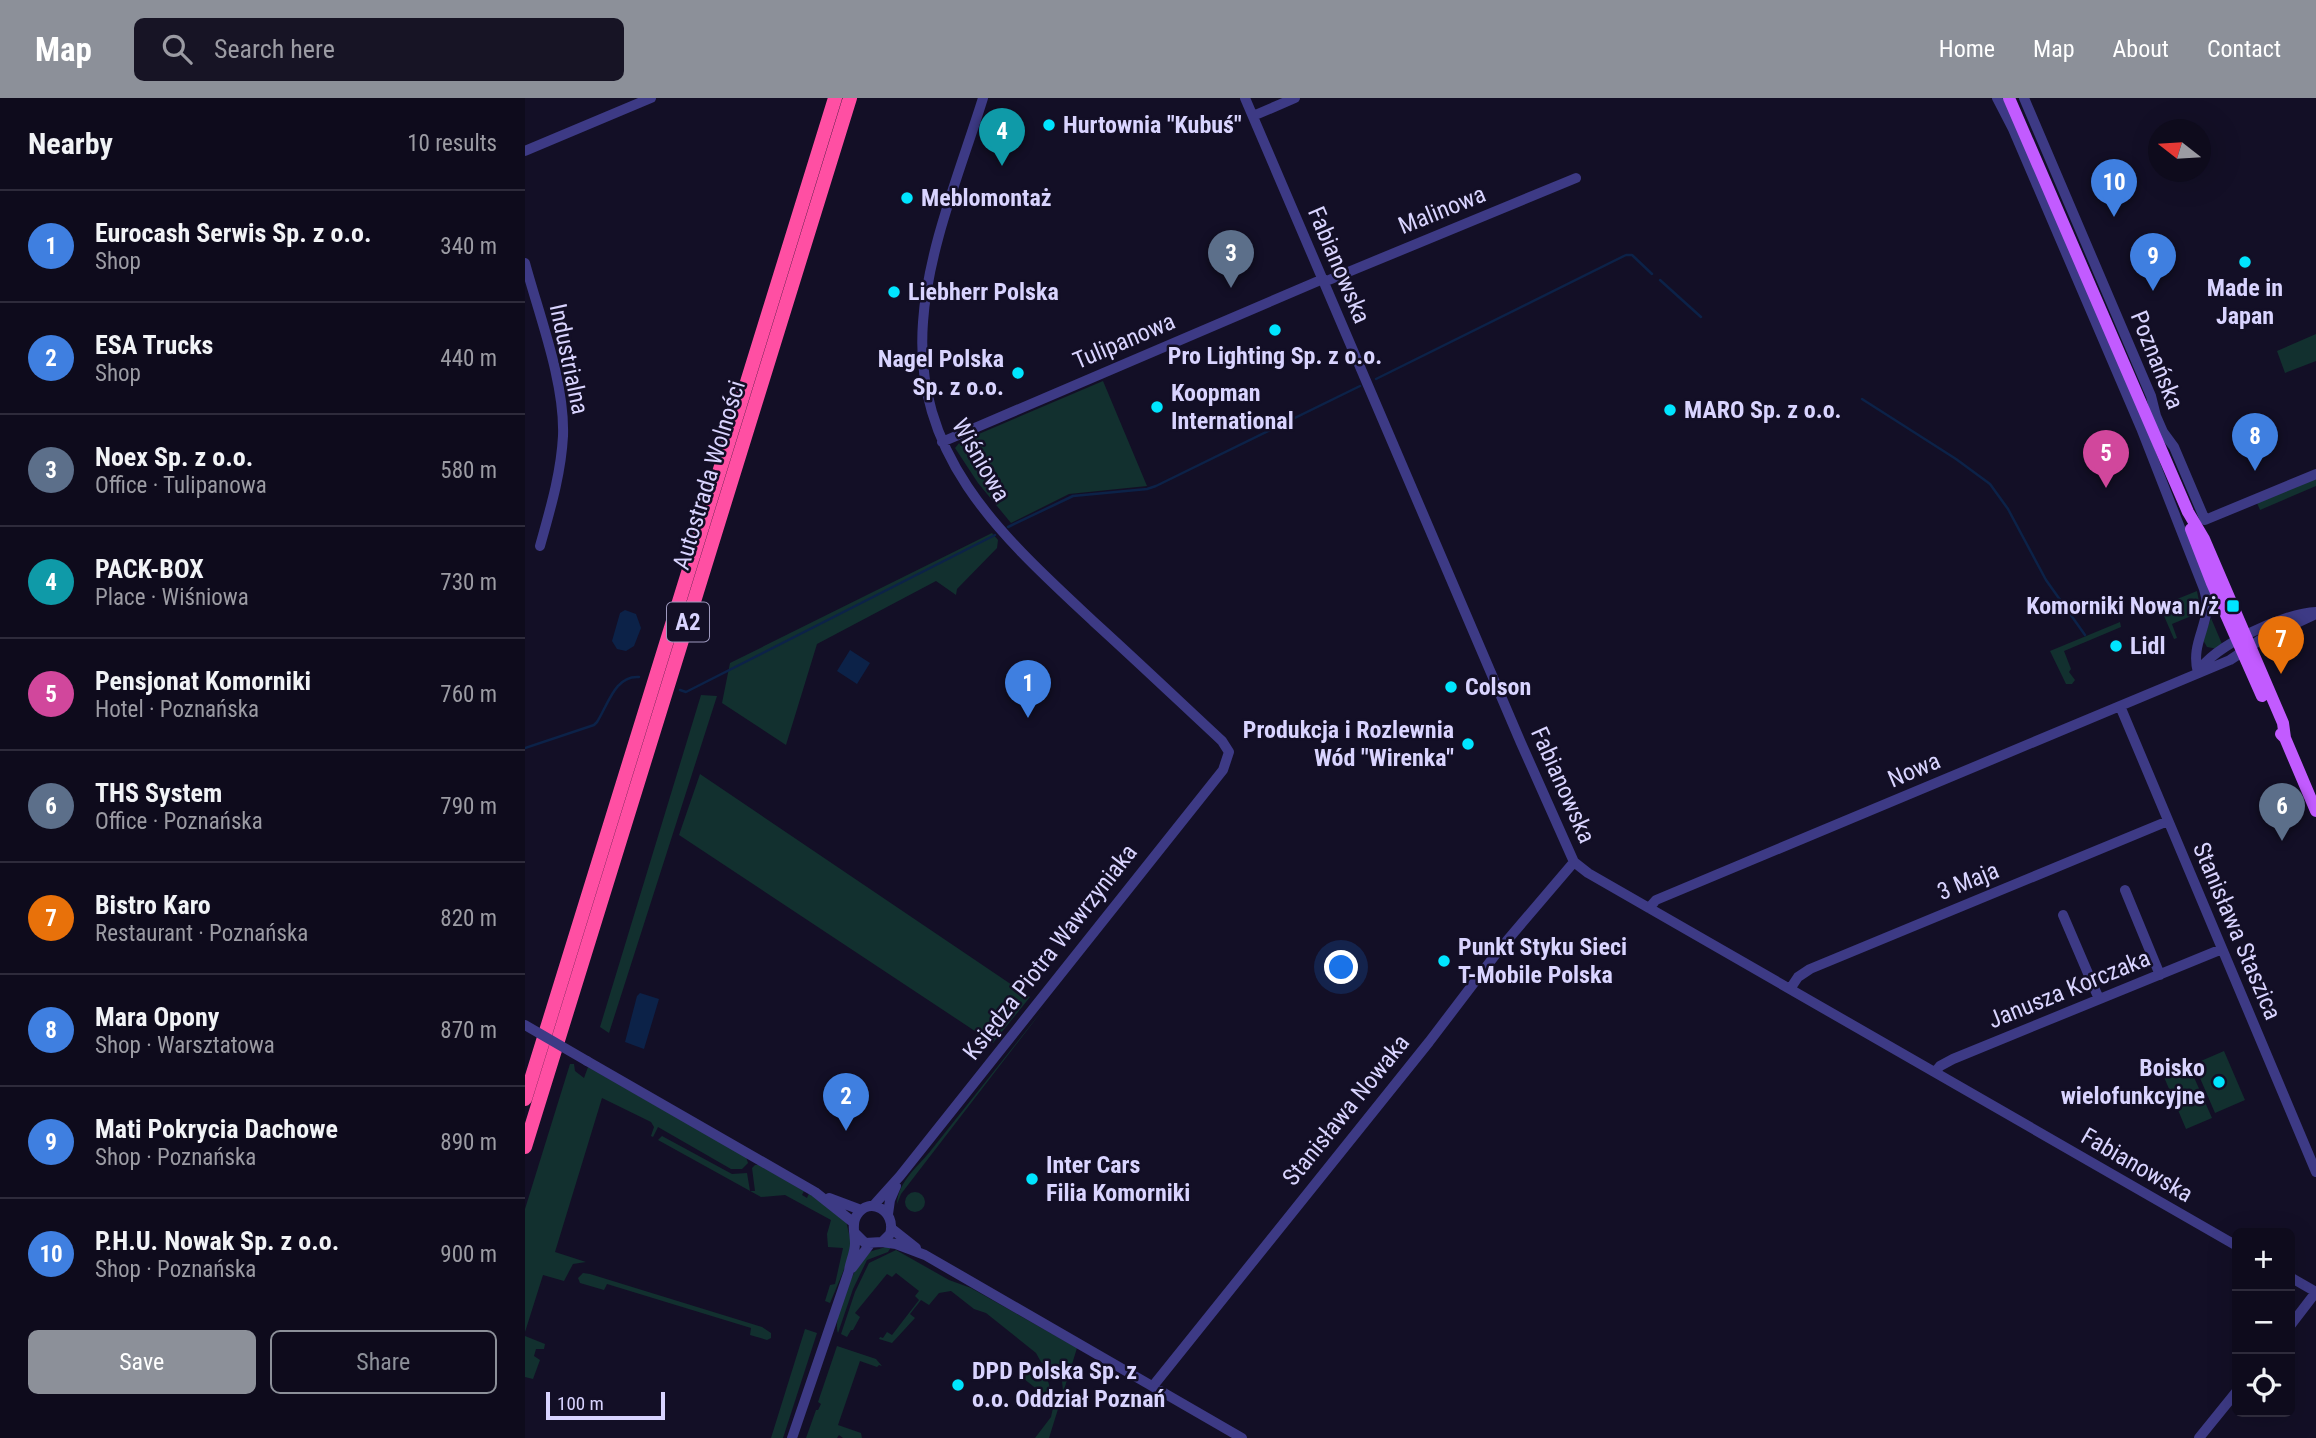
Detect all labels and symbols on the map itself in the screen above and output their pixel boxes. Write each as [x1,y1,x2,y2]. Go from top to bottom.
pin: 4 [979,108,1025,166]
place label: Hurtownia "Kubuś" [1063,111,1242,139]
marker: Hurtownia "Kubuś" [1041,117,1057,133]
north arrow [2148,119,2211,182]
pin: 10 [2091,159,2137,217]
street label: Malinowa [1394,180,1490,240]
place label: Meblomontaż [921,184,1052,212]
marker: Meblomontaż [899,190,915,206]
street label: Fabianowska [1302,202,1376,328]
pin: 3 [1208,230,1254,288]
pin: 9 [2130,233,2176,291]
marker: Made in Japan [2237,254,2253,270]
place label: Made in Japan [2207,274,2283,330]
place label: Liebherr Polska [908,278,1059,306]
marker: Liebherr Polska [886,284,902,300]
street label: Industrialna [544,301,594,417]
street label: Tulipanowa [1069,307,1179,375]
street label: Poznańska [2125,307,2189,413]
marker: Pro Lighting Sp. z o.o. [1267,322,1283,338]
place label: Pro Lighting Sp. z o.o. [1168,342,1382,370]
place label: Nagel Polska Sp. z o.o. [878,345,1004,401]
marker: Nagel Polska Sp. z o.o. [1010,365,1026,381]
street label: Autostrada Wolności [667,377,751,573]
place label: Koopman International [1171,379,1294,435]
place label: MARO Sp. z o.o. [1684,396,1842,424]
marker: Koopman International [1149,399,1165,415]
marker: MARO Sp. z o.o. [1662,402,1678,418]
pin: 8 [2232,413,2278,471]
street label: Wiśniowa [946,414,1016,506]
pin: 5 [2083,430,2129,488]
place label: Komorniki Nowa n/ż [2026,592,2219,620]
marker: Komorniki Nowa n/ż [2225,598,2241,614]
road number: A2 [667,602,709,642]
pin: 7 [2258,616,2304,674]
place label: Lidl [2130,632,2165,660]
marker: Lidl [2108,638,2124,654]
pin: 1 [1005,660,1051,718]
place label: Colson [1465,673,1531,701]
marker: Colson [1443,679,1459,695]
place label: Produkcja i Rozlewnia Wód "Wirenka" [1243,716,1454,772]
street label: Fabianowska [1525,723,1601,847]
marker: Produkcja i Rozlewnia Wód "Wirenka" [1460,736,1476,752]
street label: Nowa [1884,747,1944,793]
pin: 6 [2259,783,2305,841]
street label: Stanisława Staszica [2187,838,2287,1024]
street label: Księdza Piotra Wawrzyniaka [957,839,1143,1065]
street label: 3 Maja [1933,856,2003,906]
place label: Punkt Styku Sieci T-Mobile Polska [1458,933,1627,989]
street label: Janusza Korczaka [1984,944,2154,1034]
your location [1324,950,1358,984]
marker: Punkt Styku Sieci T-Mobile Polska [1436,953,1452,969]
street label: Stanisława Nowaka [1277,1029,1415,1191]
place label: Boisko wielofunkcyjne [2061,1054,2205,1110]
pin: 2 [823,1073,869,1131]
marker: Boisko wielofunkcyjne [2211,1074,2227,1090]
street label: Fabianowska [2076,1122,2198,1208]
place label: Inter Cars Filia Komorniki [1046,1151,1190,1207]
marker: Inter Cars Filia Komorniki [1024,1171,1040,1187]
place label: DPD Polska Sp. z o.o. Oddział Poznań [972,1357,1165,1413]
marker: DPD Polska Sp. z o.o. Oddział Poznań [950,1377,966,1393]
scale bar [546,1389,665,1421]

